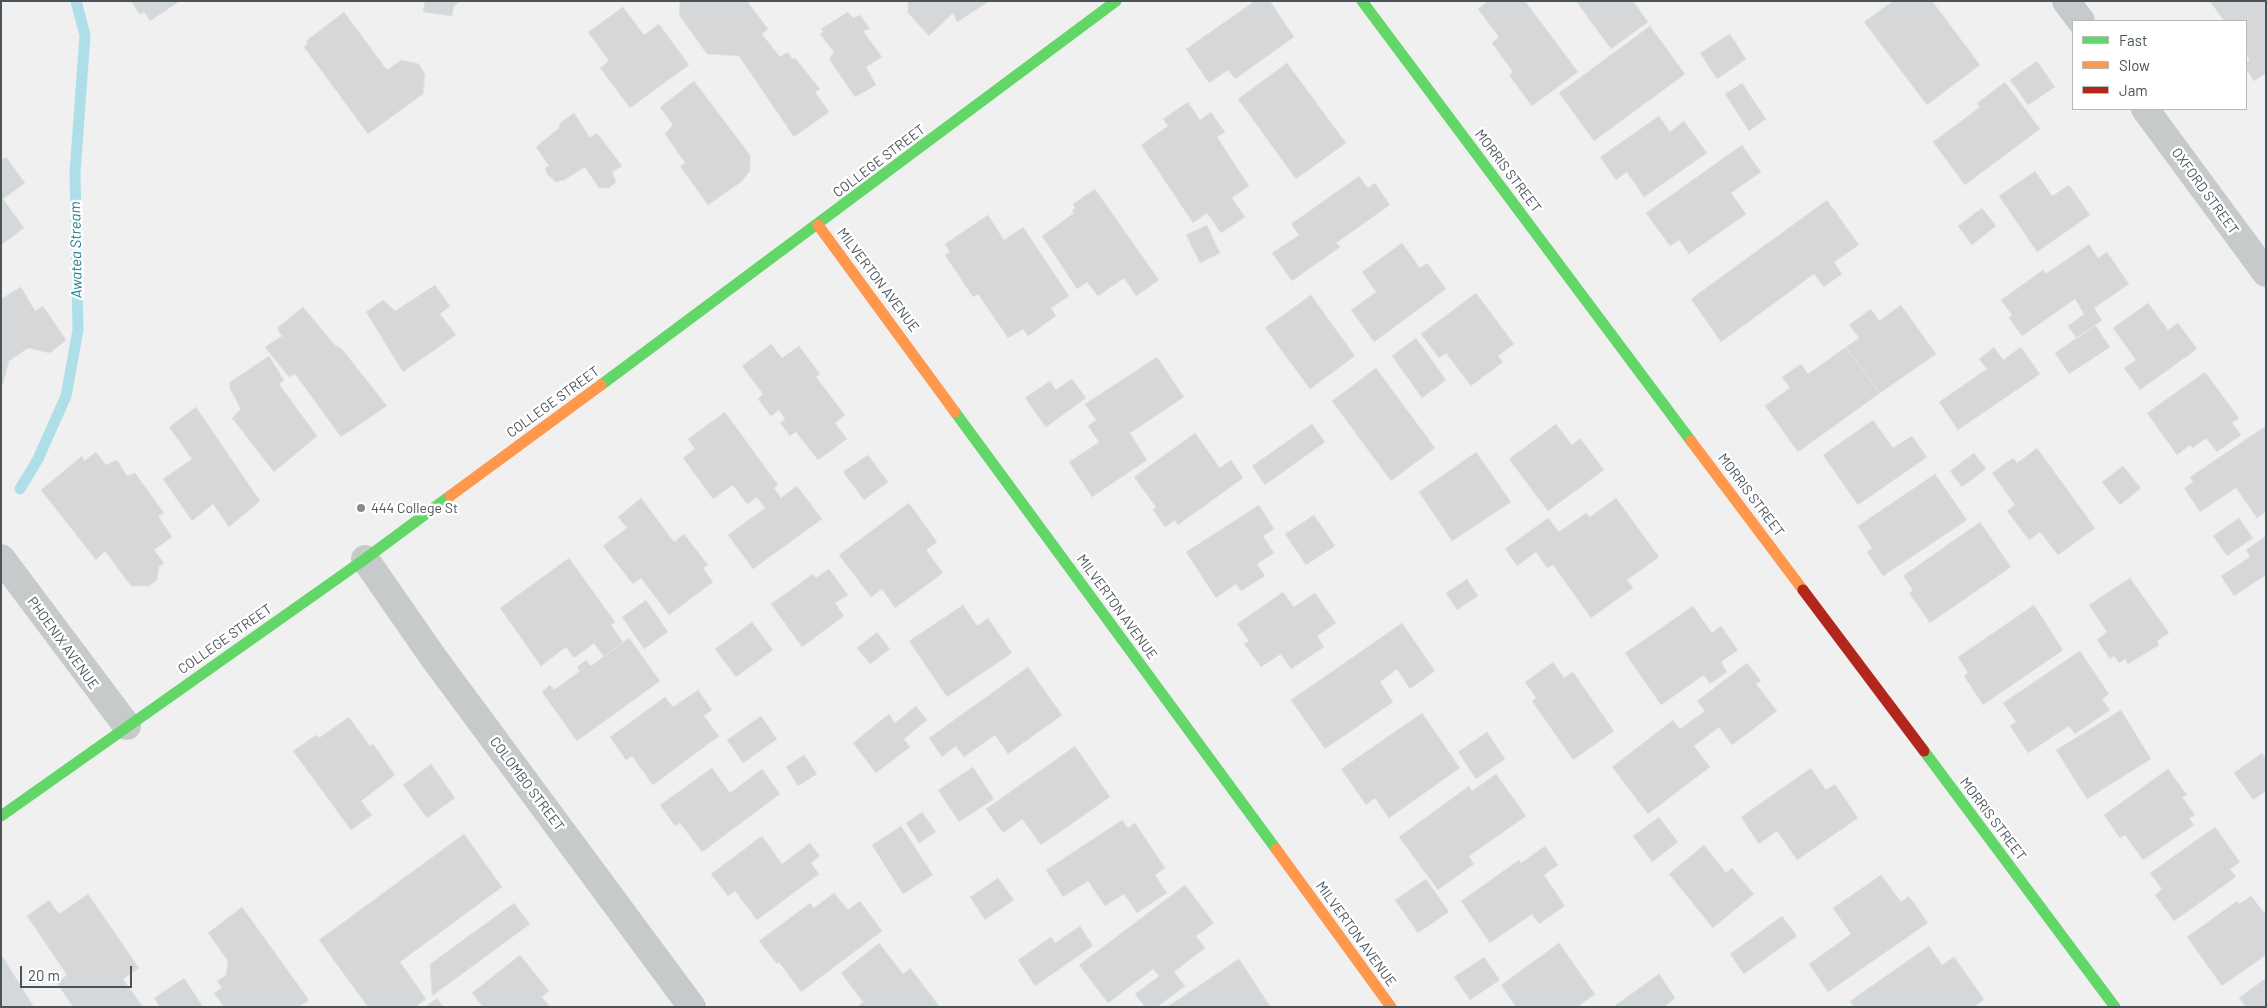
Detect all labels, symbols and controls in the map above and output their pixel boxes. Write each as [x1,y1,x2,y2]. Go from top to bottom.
legend [2072,20,2247,110]
text: Fast [2119,31,2147,49]
text: Slow [2119,56,2150,74]
text: Jam [2119,81,2148,99]
street label: COLLEGE STREET [830,121,928,201]
street label: MORRIS STREET [1471,126,1545,216]
street label: OXFORD STREET [2168,144,2242,238]
water label: Awatea Stream [66,201,86,299]
street label: MILVERTON AVENUE [833,225,923,335]
street label: COLLEGE STREET [503,363,603,441]
street label: MORRIS STREET [1714,450,1788,540]
place label: 444 College St [371,500,458,516]
marker: 444 College St [355,502,367,514]
street label: MILVERTON AVENUE [1073,551,1161,663]
street label: PHOENIX AVENUE [24,594,102,692]
street label: COLLEGE STREET [175,600,275,678]
street label: COLOMBO STREET [486,734,568,834]
street label: MORRIS STREET [1956,774,2030,864]
street label: MILVERTON AVENUE [1312,878,1400,990]
scale bar [22,956,135,988]
text: 20 m [28,966,60,984]

